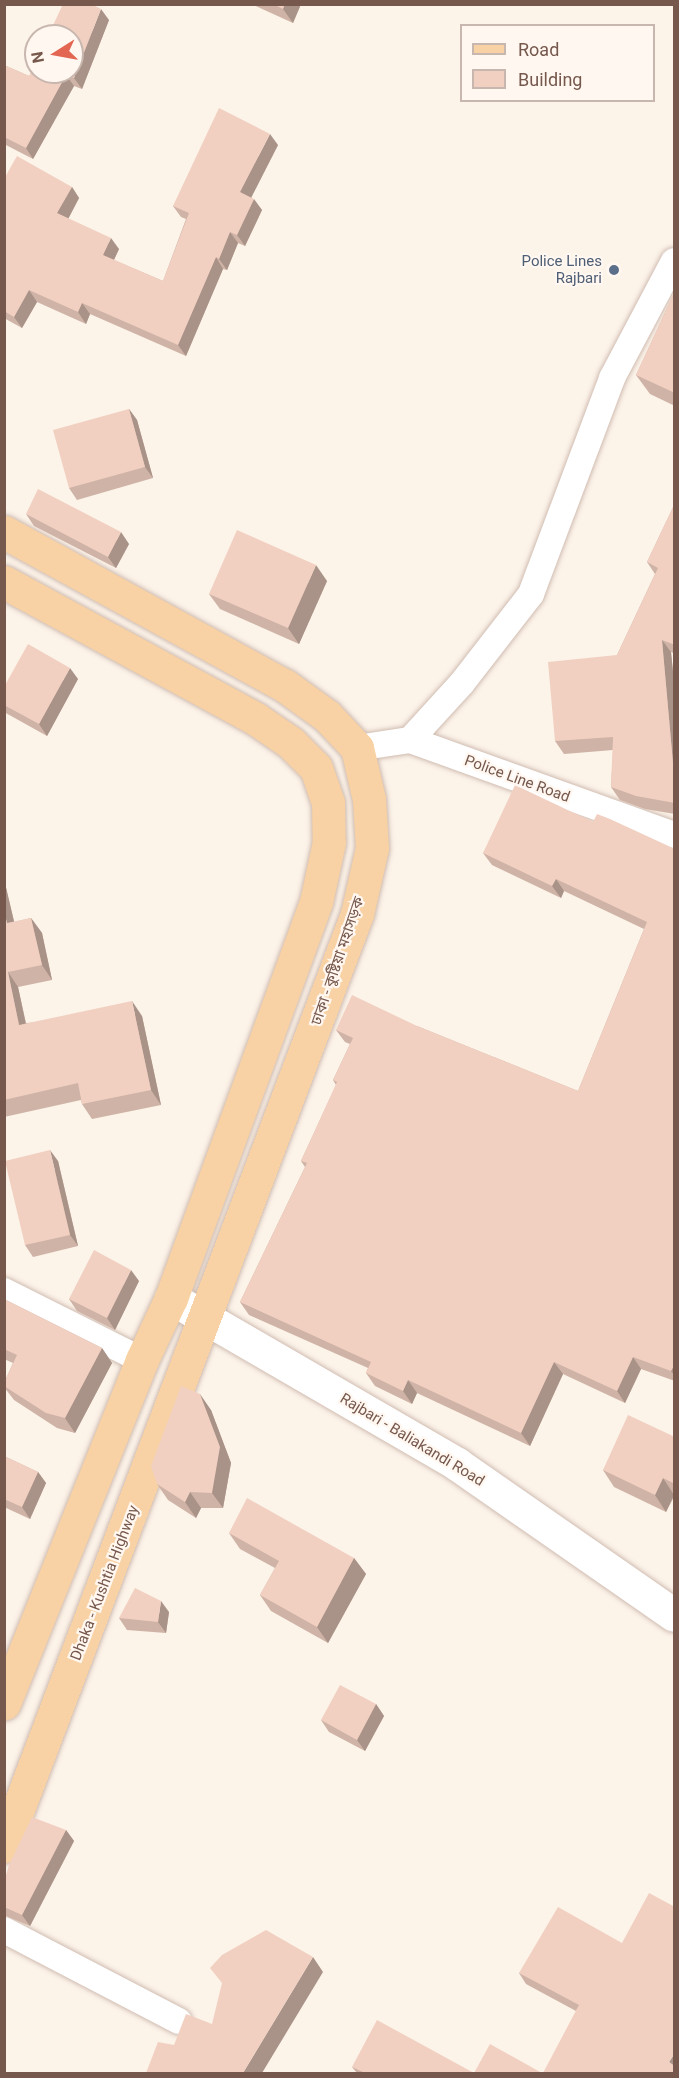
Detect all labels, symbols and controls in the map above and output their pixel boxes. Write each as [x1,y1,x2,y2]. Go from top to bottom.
north arrow [24,24,84,84]
legend [460,24,655,102]
text: Road [518,39,559,60]
text: N [27,50,48,65]
text: Building [518,69,582,90]
place label: Police Lines Rajbari [522,252,602,287]
marker: Police Lines Rajbari [607,263,621,277]
street label: Police Line Road [462,752,572,806]
street label: ঢাকা - কুষ্টিয়া মহাসড়ক [308,895,368,1027]
street label: Rajbari - Baliakandi Road [337,1390,487,1490]
street label: Dhaka - Kushtia Highway [67,1503,143,1663]

